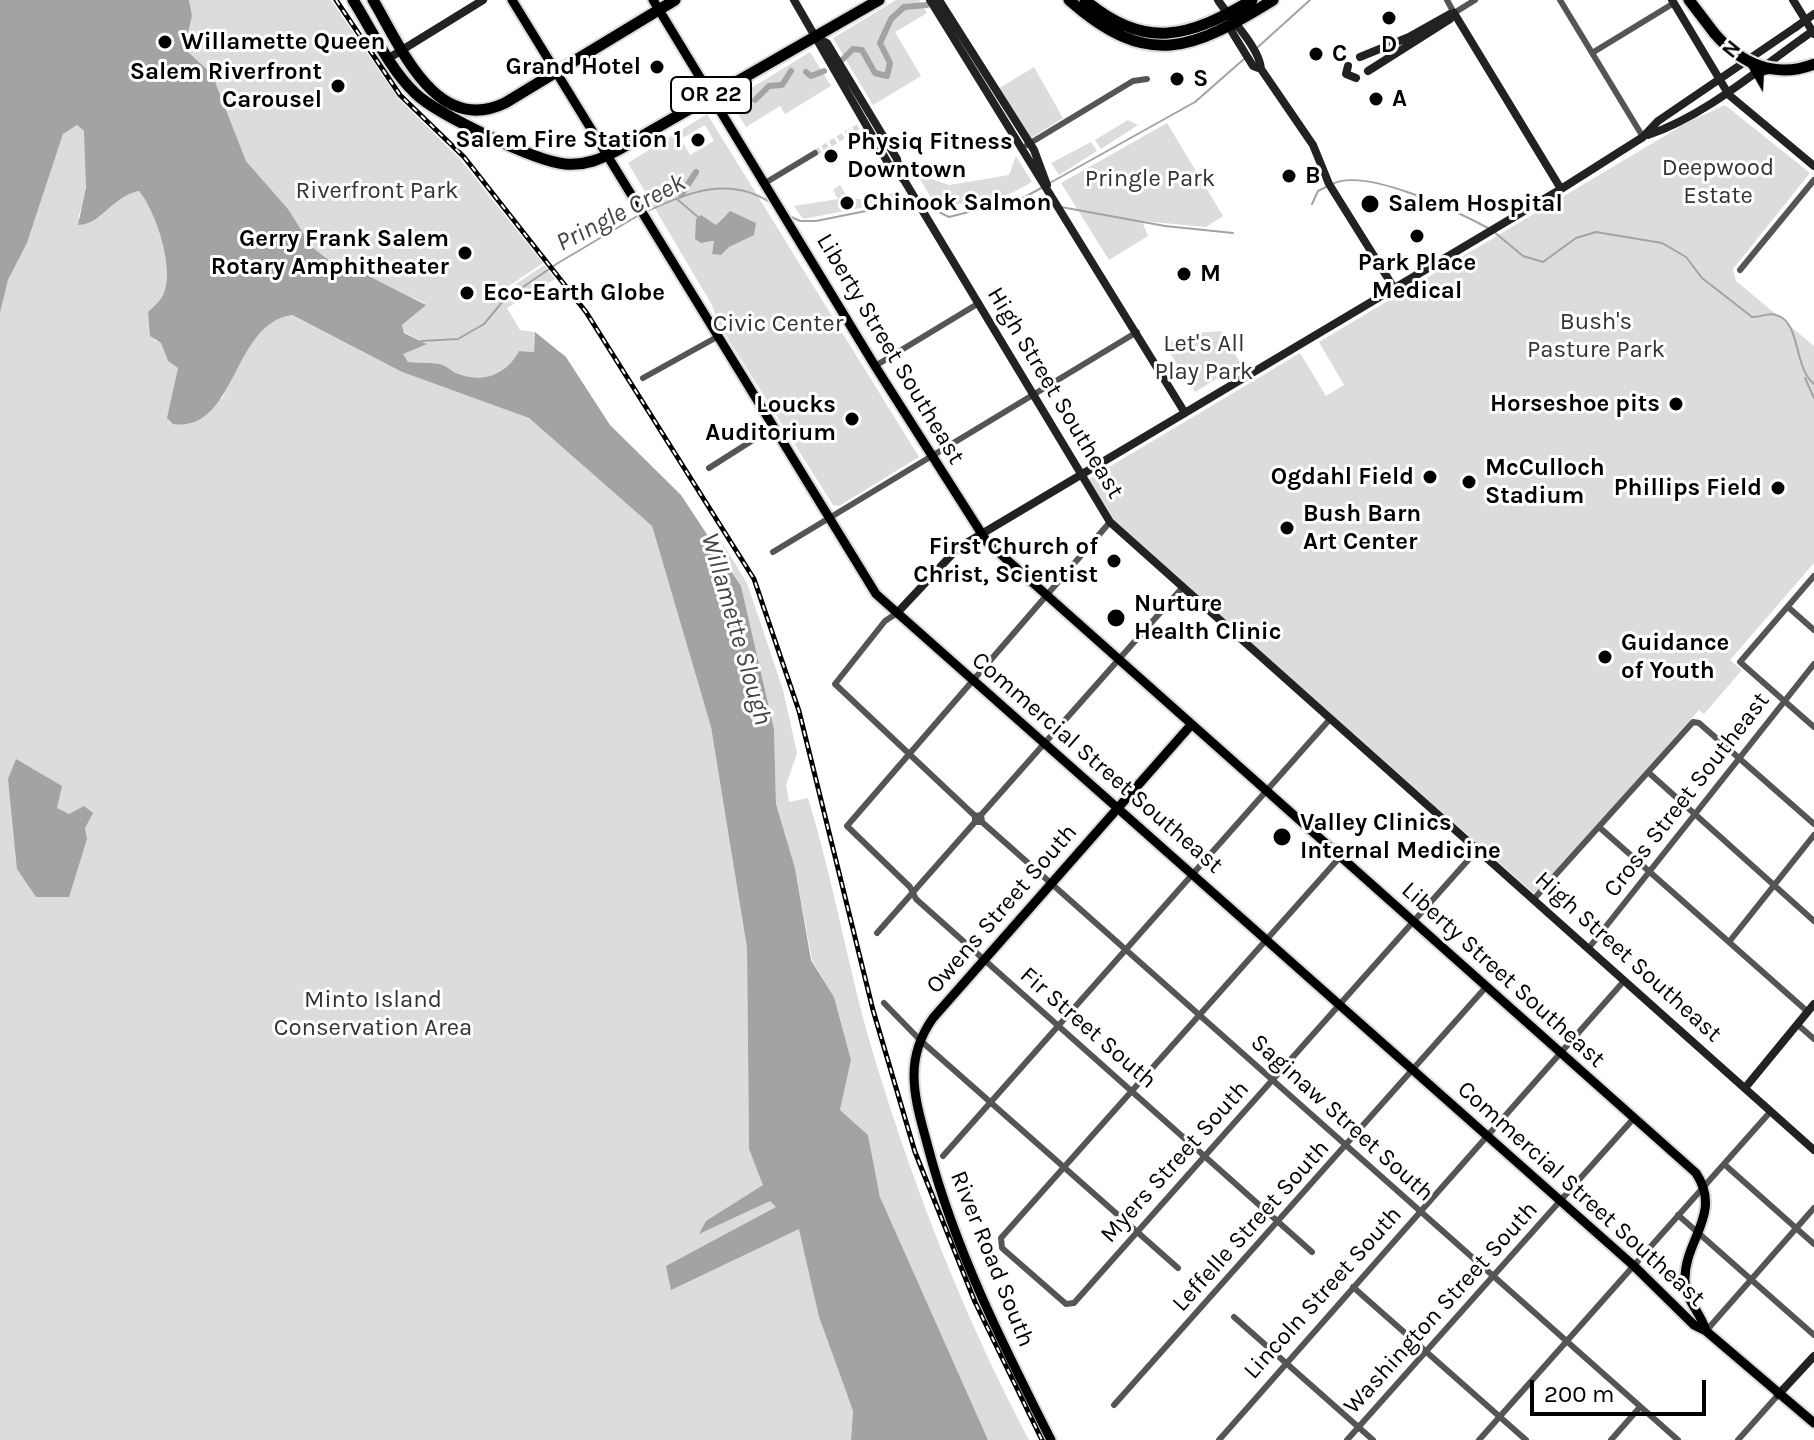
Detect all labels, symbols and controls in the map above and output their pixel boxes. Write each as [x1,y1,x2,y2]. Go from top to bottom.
marker: D [1380,9,1398,27]
north arrow [1710,24,1790,104]
place label: Willamette Queen [181,28,385,56]
place label: D [1381,31,1397,59]
marker: Willamette Queen [156,33,174,51]
text: N [1716,35,1746,63]
place label: C [1332,40,1347,68]
marker: C [1307,45,1325,63]
place label: Grand Hotel [506,53,641,81]
place label: Salem Riverfront Carousel [130,58,322,114]
marker: Grand Hotel [648,58,666,76]
place label: S [1193,65,1208,93]
marker: S [1168,70,1186,88]
marker: Salem Riverfront Carousel [329,77,347,95]
road number: OR 22 [671,77,751,113]
place label: A [1392,85,1407,113]
marker: A [1367,90,1385,108]
place label: Salem Fire Station 1 [455,126,682,154]
place label: Physiq Fitness Downtown [847,128,1013,184]
marker: Salem Fire Station 1 [689,131,707,149]
marker: Physiq Fitness Downtown [822,147,840,165]
park label: Deepwood Estate [1662,154,1774,210]
place label: B [1305,162,1321,190]
park label: Pringle Park [1085,165,1215,193]
water label: Pringle Creek [551,167,691,259]
marker: B [1280,167,1298,185]
park label: Riverfront Park [296,177,458,205]
place label: Chinook Salmon [863,189,1051,217]
place label: Salem Hospital [1388,190,1563,218]
marker: Salem Hospital [1359,193,1381,215]
marker: Chinook Salmon [838,194,856,212]
place label: Gerry Frank Salem Rotary Amphitheater [211,225,449,281]
marker: Park Place Medical [1408,227,1426,245]
street label: Liberty Street Southeast [810,228,970,470]
marker: Gerry Frank Salem Rotary Amphitheater [456,244,474,262]
place label: Park Place Medical [1358,249,1476,305]
place label: M [1200,260,1221,288]
marker: M [1175,265,1193,283]
place label: Eco-Earth Globe [483,279,665,307]
street label: High Street Southeast [981,282,1129,504]
marker: Eco-Earth Globe [458,284,476,302]
park label: Bush's Pasture Park [1527,308,1665,364]
park label: Civic Center [713,310,843,338]
park label: Let's All Play Park [1155,330,1253,386]
place label: Horseshoe pits [1490,390,1660,418]
place label: Loucks Auditorium [705,391,836,447]
marker: Horseshoe pits [1667,395,1685,413]
marker: Loucks Auditorium [843,410,861,428]
place label: McCulloch Stadium [1485,454,1605,510]
place label: Ogdahl Field [1271,463,1414,491]
marker: Ogdahl Field [1421,468,1439,486]
marker: McCulloch Stadium [1460,473,1478,491]
place label: Phillips Field [1614,474,1762,502]
marker: Phillips Field [1769,479,1787,497]
place label: Bush Barn Art Center [1303,500,1421,556]
marker: Bush Barn Art Center [1278,519,1296,537]
water label: Willamette Slough [694,529,778,729]
place label: First Church of Christ, Scientist [913,533,1098,589]
marker: First Church of Christ, Scientist [1105,552,1123,570]
place label: Nurture Health Clinic [1134,590,1281,646]
marker: Nurture Health Clinic [1105,607,1127,629]
place label: Guidance of Youth [1621,629,1729,685]
street label: Commercial Street Southeast [966,646,1228,880]
marker: Guidance of Youth [1596,648,1614,666]
street label: Cross Street Southeast [1598,687,1776,903]
place label: Valley Clinics Internal Medicine [1300,809,1501,865]
street label: Owens Street South [921,818,1083,1000]
marker: Valley Clinics Internal Medicine [1271,826,1293,848]
street label: High Street Southeast [1529,866,1727,1048]
street label: Liberty Street Southeast [1395,876,1611,1074]
street label: Fir Street South [1014,961,1162,1095]
park label: Minto Island Conservation Area [274,986,472,1042]
street label: Saginaw Street South [1245,1028,1439,1208]
street label: Myers Street South [1095,1075,1255,1249]
street label: Commercial Street Southeast [1451,1075,1711,1313]
street label: Leffelle Street South [1166,1134,1336,1318]
street label: River Road South [944,1167,1040,1351]
street label: Washington Street South [1338,1196,1544,1420]
street label: Lincoln Street South [1238,1201,1408,1385]
scale bar [1534,1364,1710,1414]
text: 200 m [1544,1380,1615,1408]

